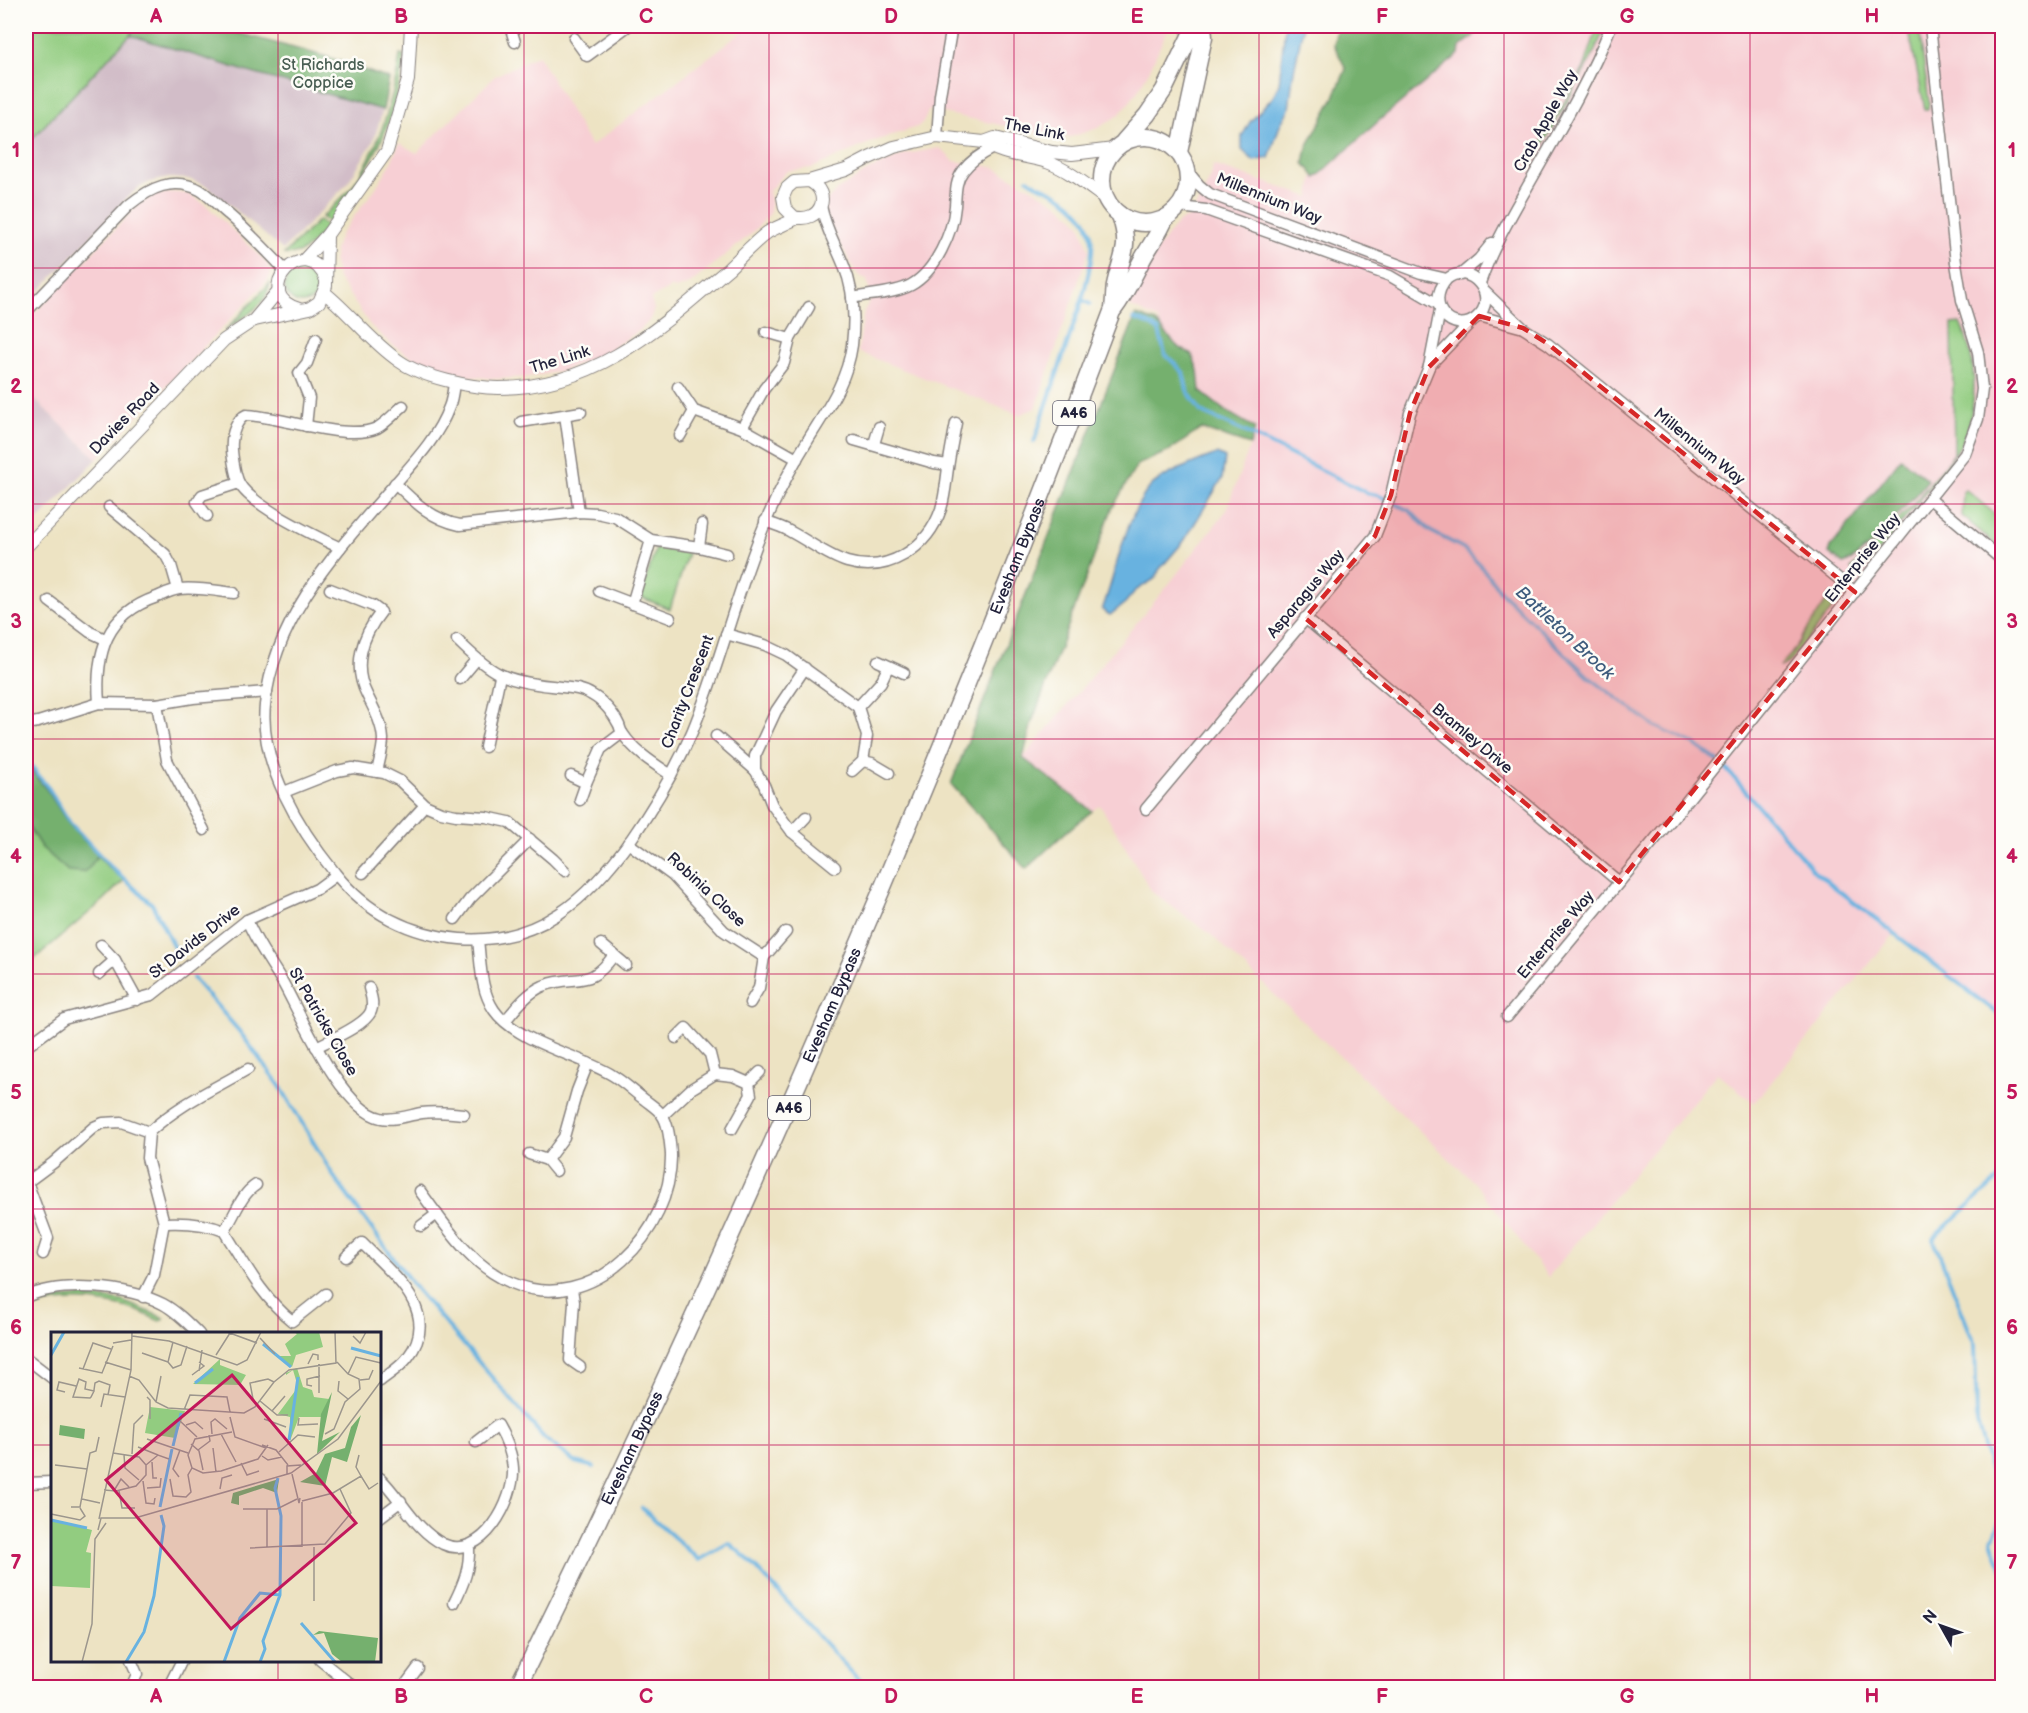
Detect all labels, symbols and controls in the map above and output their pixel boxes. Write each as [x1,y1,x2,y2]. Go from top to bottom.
text: A [149,5,163,29]
text: B [394,5,408,29]
text: C [639,5,653,29]
text: D [884,5,898,29]
text: E [1131,5,1144,29]
text: F [1376,5,1388,29]
text: G [1620,5,1635,29]
text: H [1865,5,1879,29]
park label: St Richards Coppice [282,56,365,93]
street label: Crab Apple Way [1510,66,1582,176]
street label: The Link [1002,115,1066,145]
text: 1 [12,139,20,163]
text: 1 [2008,139,2016,163]
street label: Millennium Way [1214,169,1325,229]
street label: The Link [528,342,592,378]
text: 2 [10,375,22,399]
text: 2 [2006,375,2018,399]
street label: Davies Road [86,379,164,459]
road number: A46 [1053,401,1095,425]
street label: Millennium Way [1650,404,1749,490]
street label: Evesham Bypass [986,495,1049,617]
street label: Enterprise Way [1821,509,1905,606]
street label: Asparagus Way [1263,545,1349,642]
water label: Battleton Brook [1511,582,1620,685]
text: 3 [10,610,22,634]
text: 3 [2006,610,2018,634]
street label: Charity Crescent [658,632,718,752]
street label: Bramley Drive [1428,700,1517,779]
text: 4 [10,845,22,869]
text: 4 [2006,845,2018,869]
street label: Robinia Close [663,849,750,932]
street label: Enterprise Way [1514,887,1599,983]
street label: St Davids Drive [146,900,245,983]
street label: Evesham Bypass [799,945,865,1066]
street label: St Patricks Close [284,965,362,1080]
text: 5 [10,1081,22,1105]
text: 5 [2006,1081,2018,1105]
road number: A46 [768,1096,810,1120]
text: 6 [10,1316,22,1340]
text: 6 [2006,1316,2018,1340]
inset map [51,1332,381,1662]
street label: Evesham Bypass [598,1388,667,1508]
text: 7 [10,1551,22,1575]
text: 7 [2006,1551,2018,1575]
north arrow [1911,1596,1971,1656]
text: N [1920,1607,1942,1628]
text: A [149,1685,163,1709]
text: B [394,1685,408,1709]
text: C [639,1685,653,1709]
text: D [884,1685,898,1709]
text: E [1131,1685,1144,1709]
text: F [1376,1685,1388,1709]
text: G [1620,1685,1635,1709]
text: H [1865,1685,1879,1709]

